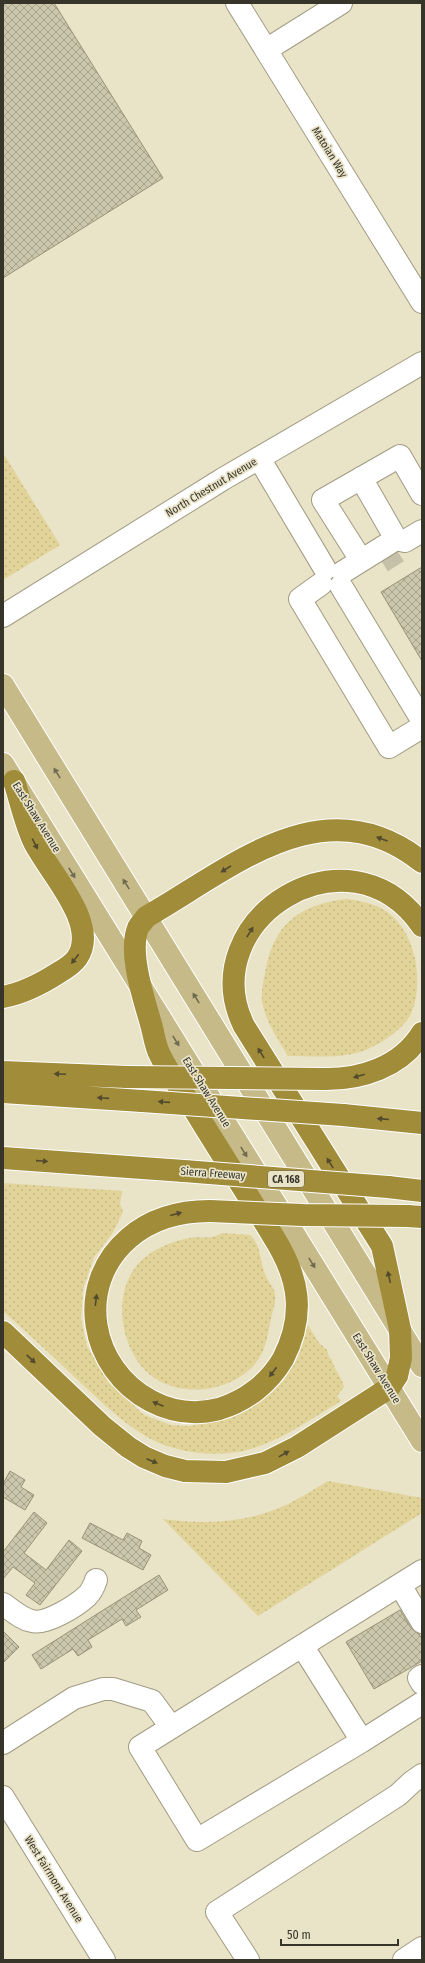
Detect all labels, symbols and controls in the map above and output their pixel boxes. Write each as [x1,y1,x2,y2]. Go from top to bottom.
street label: Matoian Way [309,125,350,180]
street label: North Chestnut Avenue [163,455,259,520]
one-way arrow [54,767,61,779]
street label: East Shaw Avenue [10,780,63,855]
one-way arrow [375,836,387,842]
one-way arrow [32,838,38,850]
one-way arrow [221,865,231,873]
one-way arrow [68,867,75,879]
one-way arrow [122,878,129,890]
one-way arrow [246,926,253,938]
one-way arrow [71,953,80,964]
one-way arrow [192,993,200,1003]
one-way arrow [172,1036,179,1047]
one-way arrow [257,1047,265,1058]
street label: East Shaw Avenue [180,1055,233,1130]
one-way arrow [54,1071,66,1078]
one-way arrow [353,1073,365,1079]
one-way arrow [97,1095,109,1102]
one-way arrow [158,1099,171,1106]
one-way arrow [377,1116,389,1122]
one-way arrow [240,1147,248,1157]
one-way arrow [36,1157,48,1164]
one-way arrow [326,1158,334,1168]
street label: Sierra Freeway [180,1165,246,1182]
road number: CA 168 [268,1171,304,1187]
one-way arrow [171,1211,183,1217]
one-way arrow [308,1258,316,1268]
one-way arrow [385,1271,391,1283]
one-way arrow [93,1294,99,1306]
street label: East Shaw Avenue [350,1331,403,1406]
one-way arrow [26,1354,36,1364]
one-way arrow [270,1367,278,1377]
one-way arrow [151,1400,163,1406]
one-way arrow [278,1450,289,1457]
one-way arrow [146,1458,158,1464]
street label: West Fairmont Avenue [22,1833,86,1925]
scale bar [281,1921,398,1947]
text: 50 m [287,1928,311,1942]

